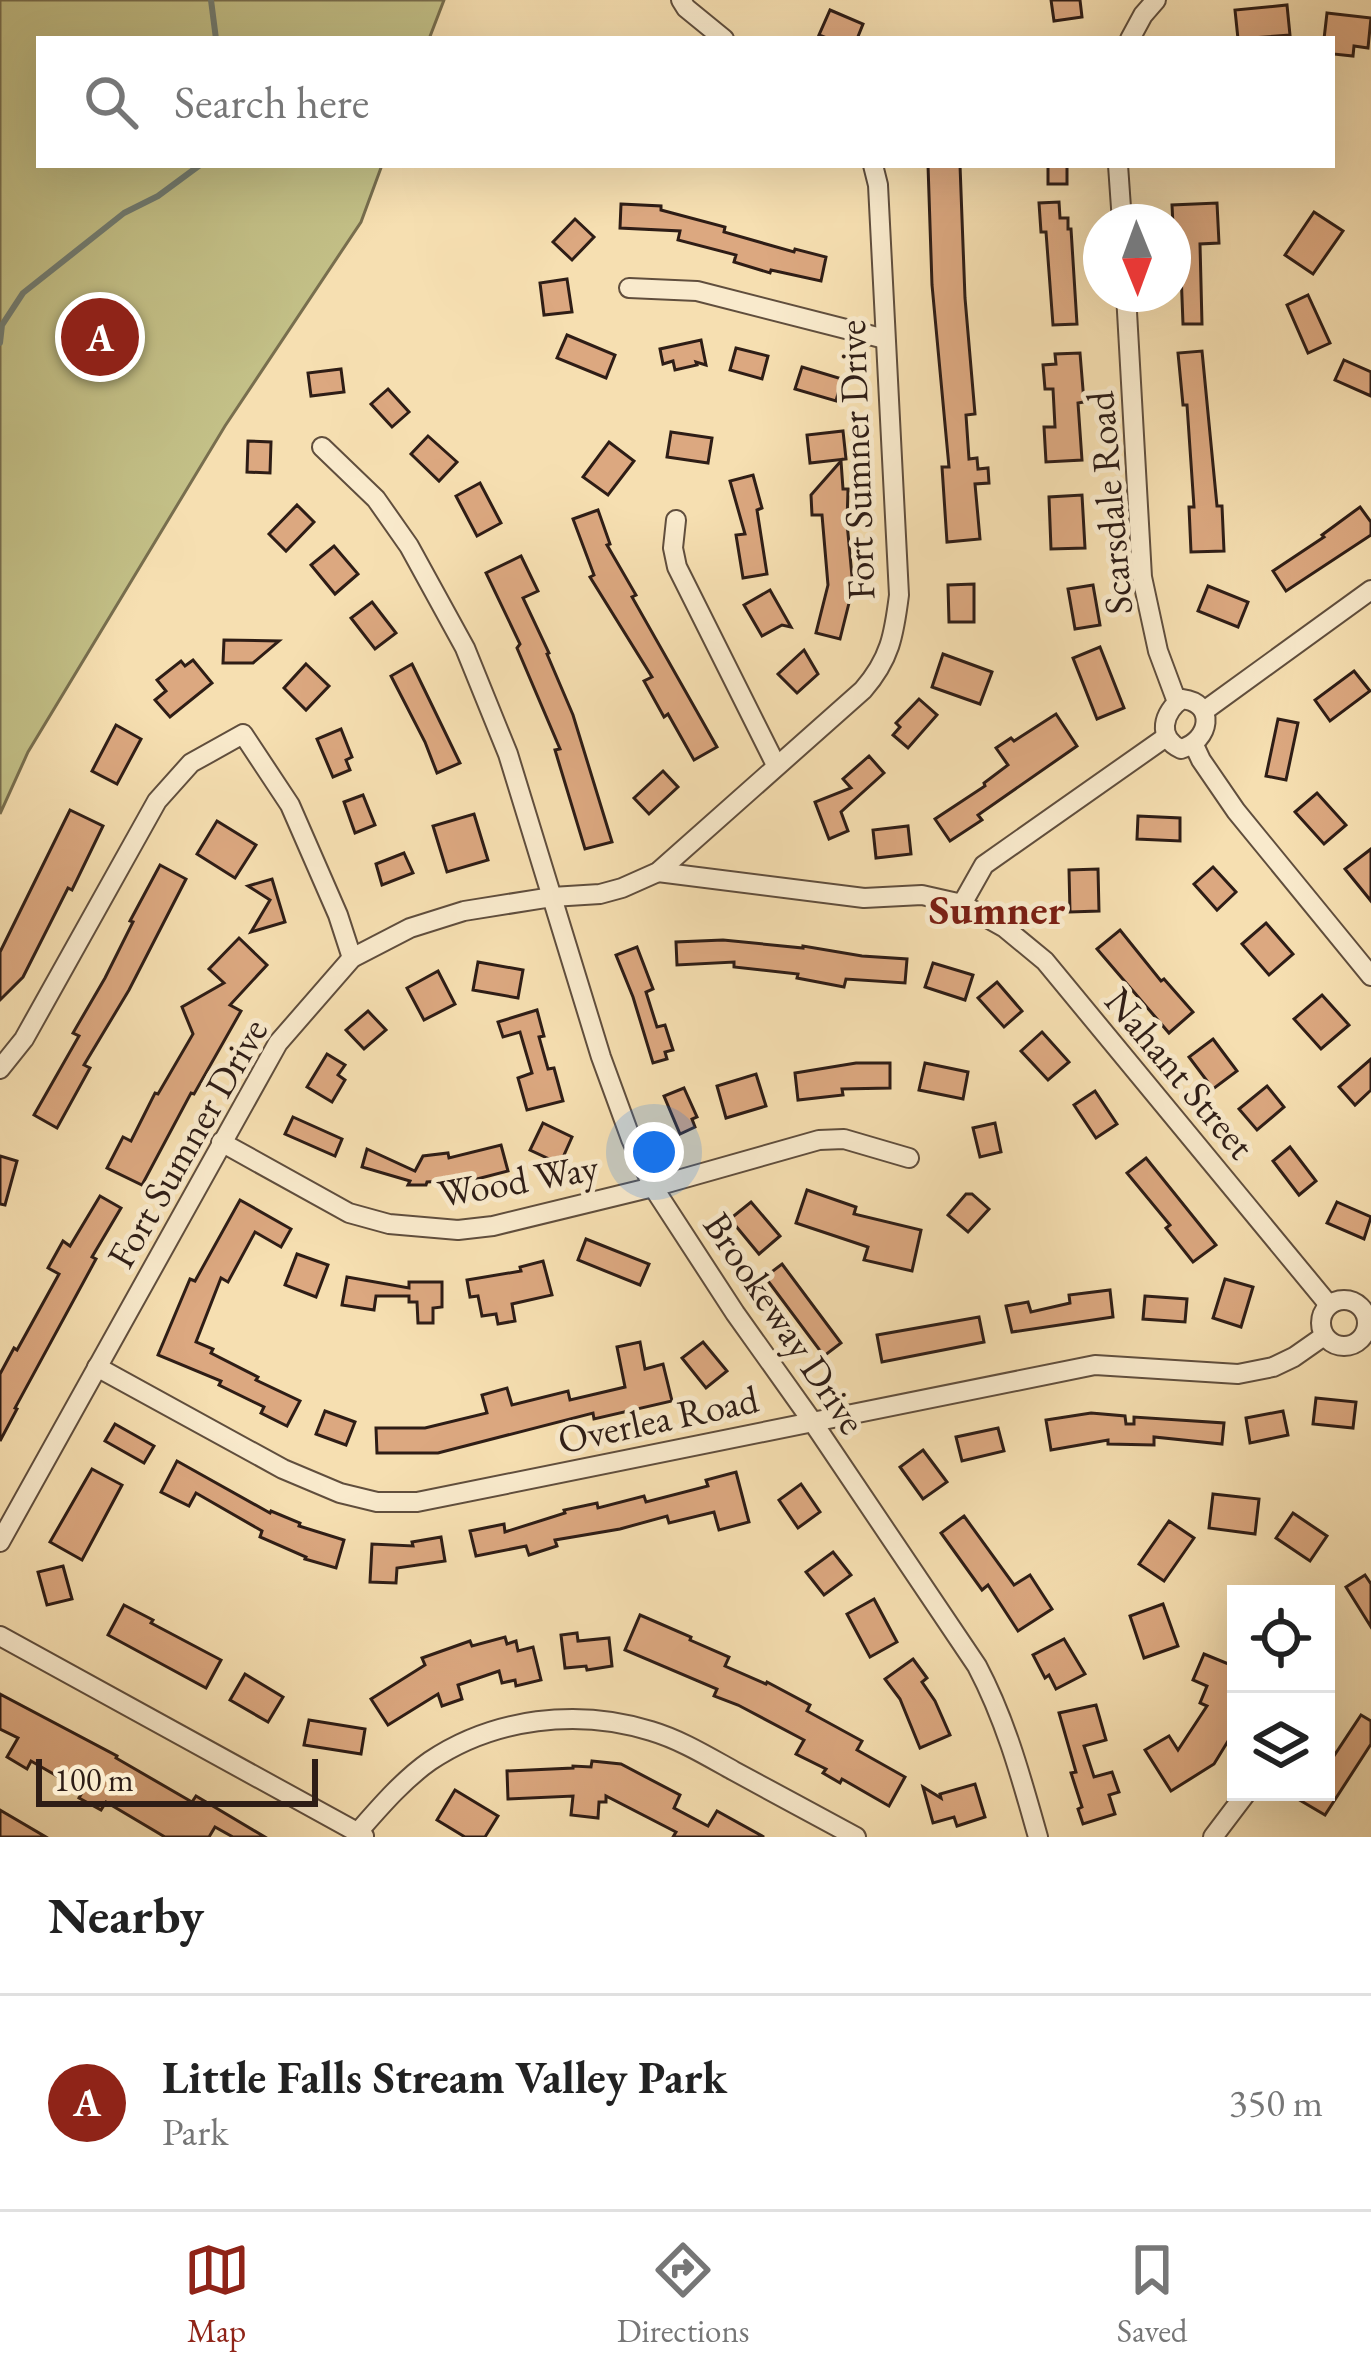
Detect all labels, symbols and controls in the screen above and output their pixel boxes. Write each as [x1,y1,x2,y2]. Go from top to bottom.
search box [36,36,1335,168]
icon: search [78,69,144,135]
text: Search here [174,73,369,131]
north arrow [1083,204,1191,312]
pin: A [61,292,139,382]
street label: Fort Sumner Drive [826,319,886,601]
street label: Scarsdale Road [1074,389,1144,617]
district label: Sumner [929,882,1066,937]
street label: Nahant Street [1093,977,1267,1169]
street label: Fort Sumner Drive [95,1009,279,1277]
your location [624,1122,684,1182]
street label: Wood Way [434,1141,603,1219]
street label: Brookeway Drive [692,1202,878,1444]
street label: Overlea Road [553,1373,763,1465]
map controls [1227,1585,1335,1801]
button: locate [1227,1585,1335,1693]
button: layers [1227,1693,1335,1801]
scale bar [36,1753,318,1806]
text: 100 m [54,1758,134,1801]
text: Nearby [48,1882,204,1948]
text: Little Falls Stream Valley Park [162,2048,727,2106]
text: A [73,2077,101,2128]
text: 350 m [1229,2077,1323,2128]
text: Park [162,2106,228,2157]
tab: Map [184,2237,250,2352]
tab: Directions [617,2237,750,2352]
tab: Saved [1117,2237,1187,2352]

